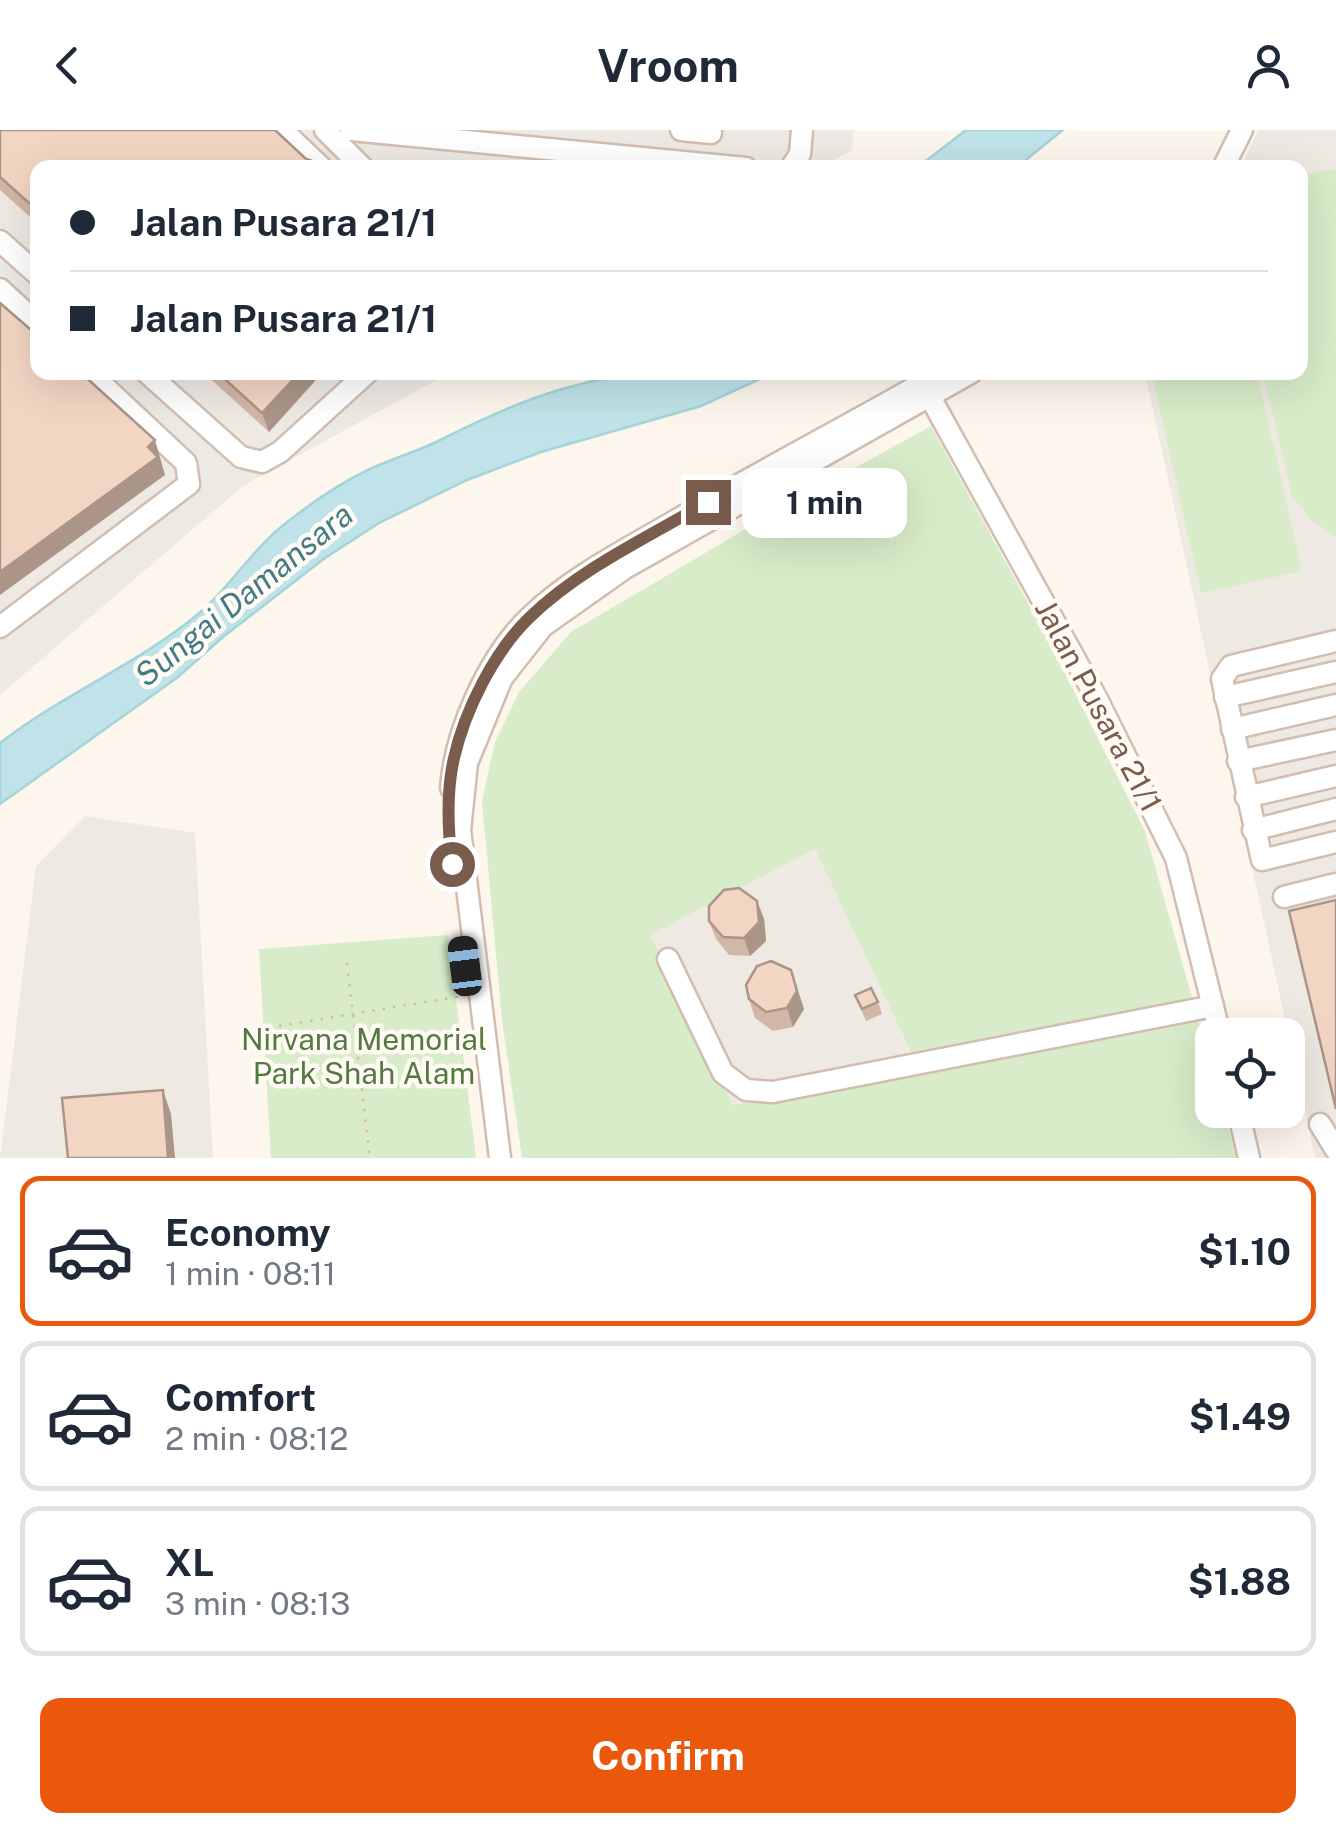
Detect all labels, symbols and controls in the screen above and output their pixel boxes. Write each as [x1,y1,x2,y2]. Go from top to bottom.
icon: back [40,38,95,93]
icon: person [1241,38,1296,93]
text: Vroom [597,39,739,92]
text: Jalan Pusara 21/1 [130,200,437,245]
text: Jalan Pusara 21/1 [130,296,437,341]
callout: 1 min [743,467,908,537]
route end [686,480,731,525]
text: 1 min [786,484,863,521]
water label: Sungai Damansara [127,496,360,694]
street label: Jalan Pusara 21/1 [1028,594,1170,818]
route start [430,842,475,887]
car [446,934,484,998]
map controls [1195,1018,1305,1128]
button: locate [1195,1018,1305,1128]
park label: Nirvana Memorial Park Shah Alam [241,1021,487,1091]
icon: car [45,1206,135,1296]
text: Economy [165,1210,331,1255]
text: $1.10 [1198,1229,1291,1274]
text: 1 min · 08:11 [165,1255,336,1292]
icon: car [45,1371,135,1461]
text: Comfort [165,1375,316,1420]
text: $1.49 [1189,1394,1291,1439]
text: 2 min · 08:12 [165,1420,348,1457]
icon: car [45,1536,135,1626]
text: XL [165,1540,214,1585]
text: $1.88 [1188,1559,1291,1604]
text: 3 min · 08:13 [165,1585,350,1622]
button: Confirm [40,1698,1296,1813]

